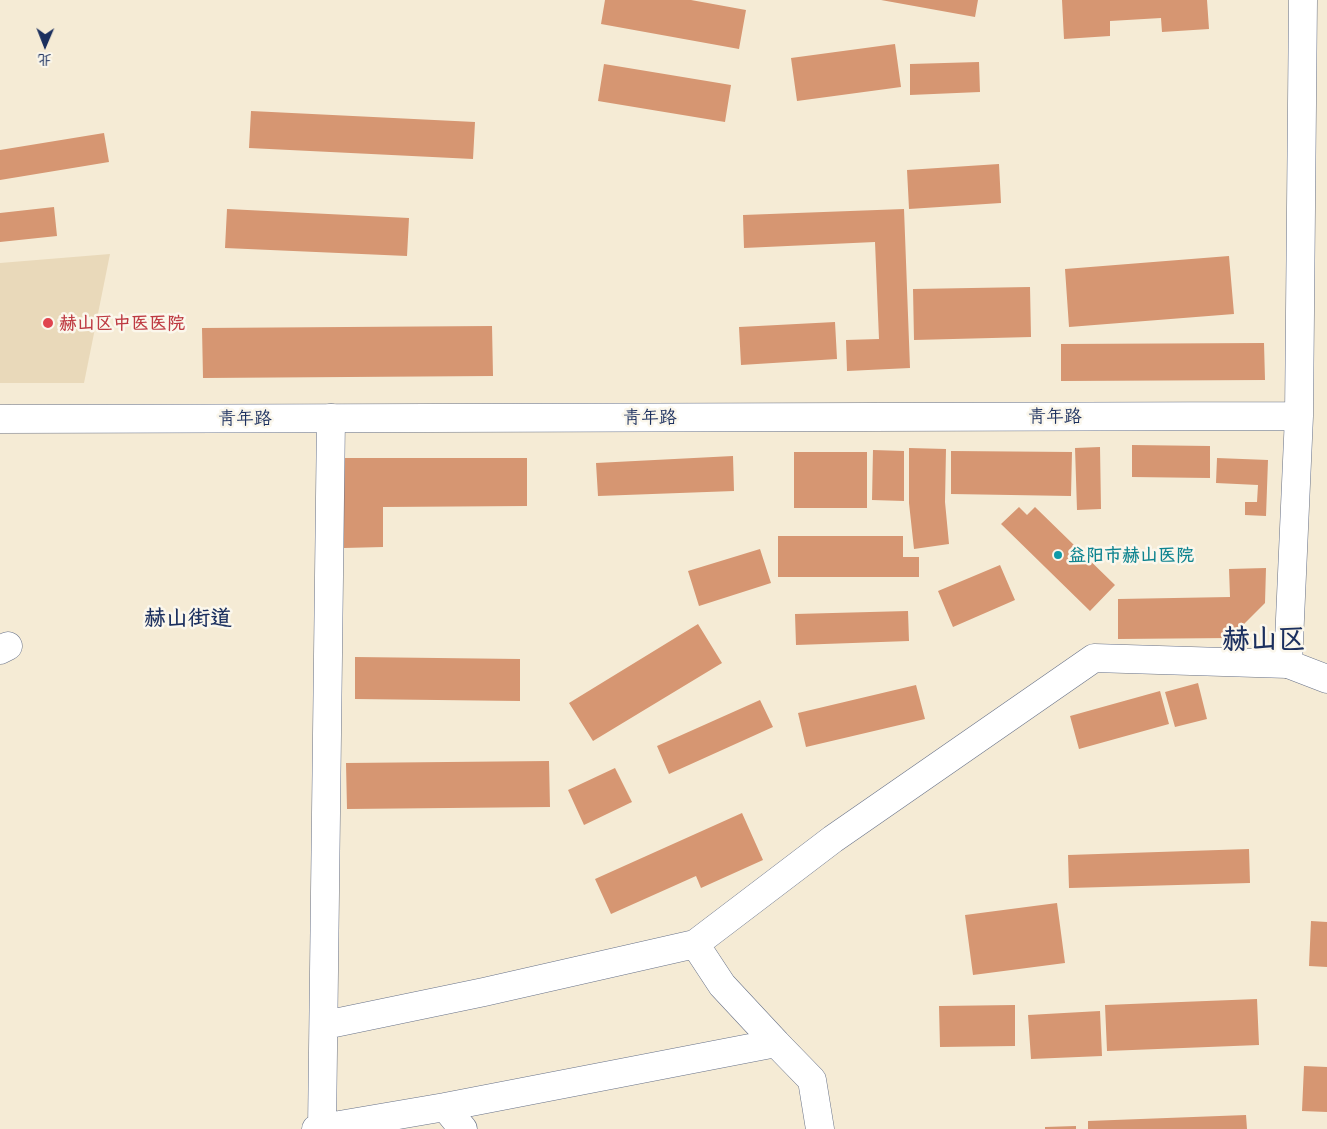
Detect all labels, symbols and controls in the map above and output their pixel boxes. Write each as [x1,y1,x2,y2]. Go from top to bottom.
north arrow [20,20,70,70]
text: 北 [38,51,52,70]
place label: 赫山区中医医院 [59,312,185,334]
marker: 赫山区中医医院 [41,316,55,330]
street label: 青年路 [1028,405,1082,427]
street label: 青年路 [623,406,677,428]
street label: 青年路 [218,407,272,429]
place label: 益阳市赫山医院 [1068,544,1194,566]
marker: 益阳市赫山医院 [1052,549,1064,561]
district label: 赫山街道 [144,605,232,631]
district label: 赫山区 [1222,622,1306,656]

